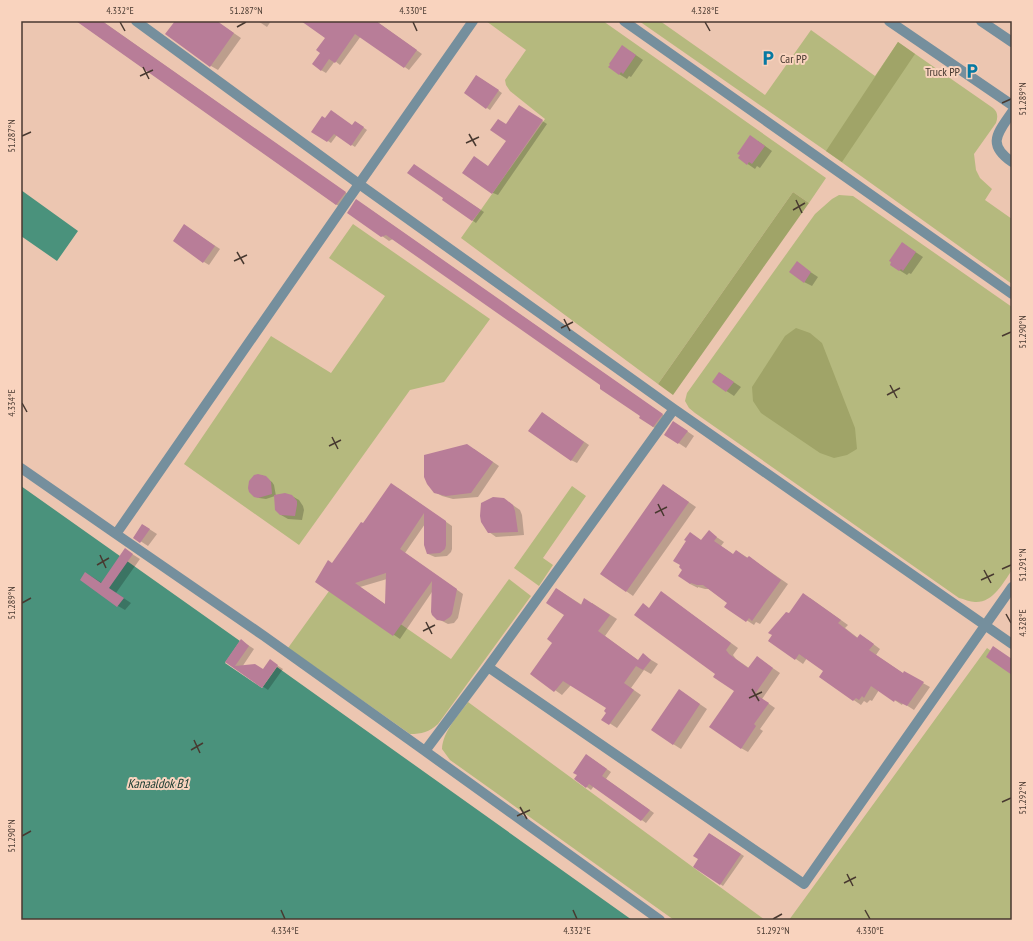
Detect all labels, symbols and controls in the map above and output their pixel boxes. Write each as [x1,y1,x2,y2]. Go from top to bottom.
text: 4.332°E [106,4,134,17]
text: 51.287°N [229,4,263,17]
text: 4.330°E [399,4,427,17]
text: 4.328°E [691,4,719,17]
parking icon: Car PP [759,49,777,67]
place label: Car PP [780,51,807,66]
parking icon: Truck PP [963,62,981,80]
place label: Truck PP [925,64,961,79]
text: 51.289°N [1016,82,1029,116]
text: 51.287°N [5,119,18,153]
text: 51.290°N [1016,315,1029,349]
text: 4.334°E [5,389,18,417]
text: 51.291°N [1016,548,1029,582]
text: 51.289°N [5,586,18,620]
text: 4.328°E [1016,609,1029,637]
water label: Kanaaldok B1 [127,775,189,792]
text: 51.292°N [1016,781,1029,815]
text: 51.290°N [5,819,18,853]
text: 4.334°E [271,924,299,937]
text: 4.332°E [563,924,591,937]
text: 51.292°N [756,924,790,937]
text: 4.330°E [856,924,884,937]

